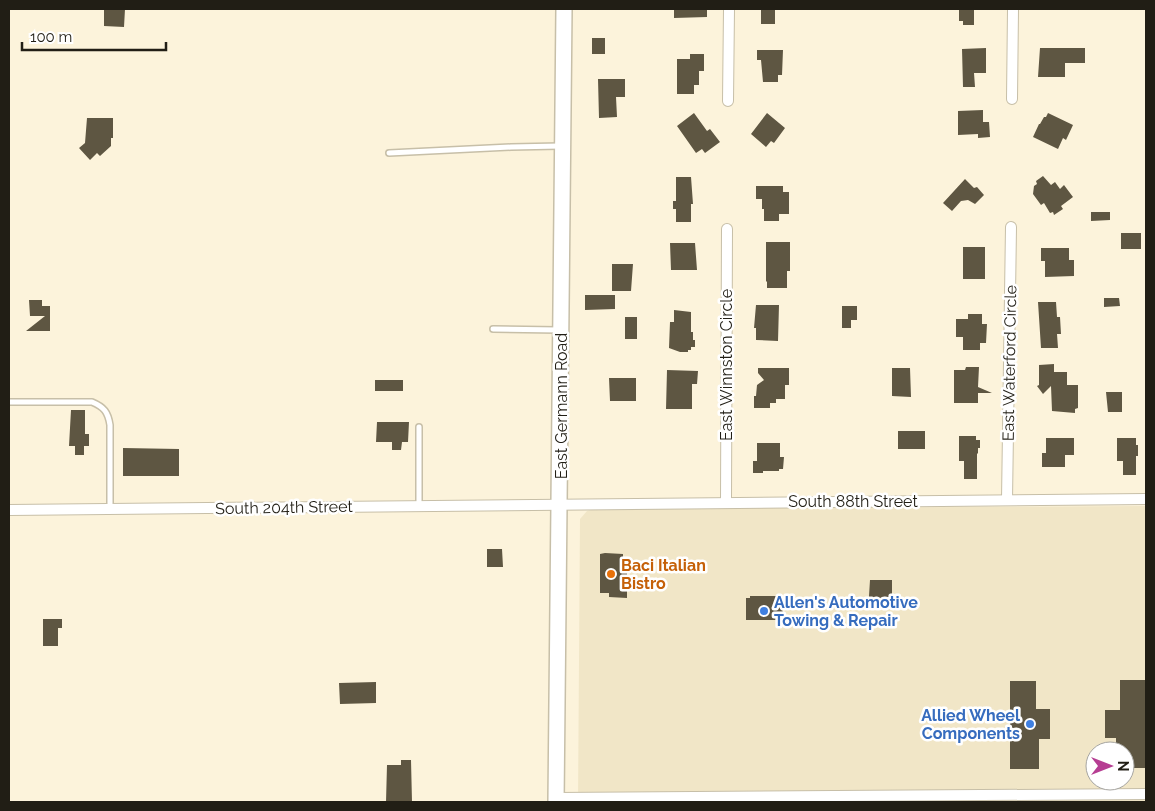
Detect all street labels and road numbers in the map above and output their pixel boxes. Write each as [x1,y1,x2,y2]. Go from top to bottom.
street label: East Waterford Circle [999,285,1020,441]
street label: East Winnston Circle [717,289,736,441]
street label: East Germann Road [552,333,571,479]
street label: South 88th Street [788,492,918,511]
street label: South 204th Street [215,497,354,518]

